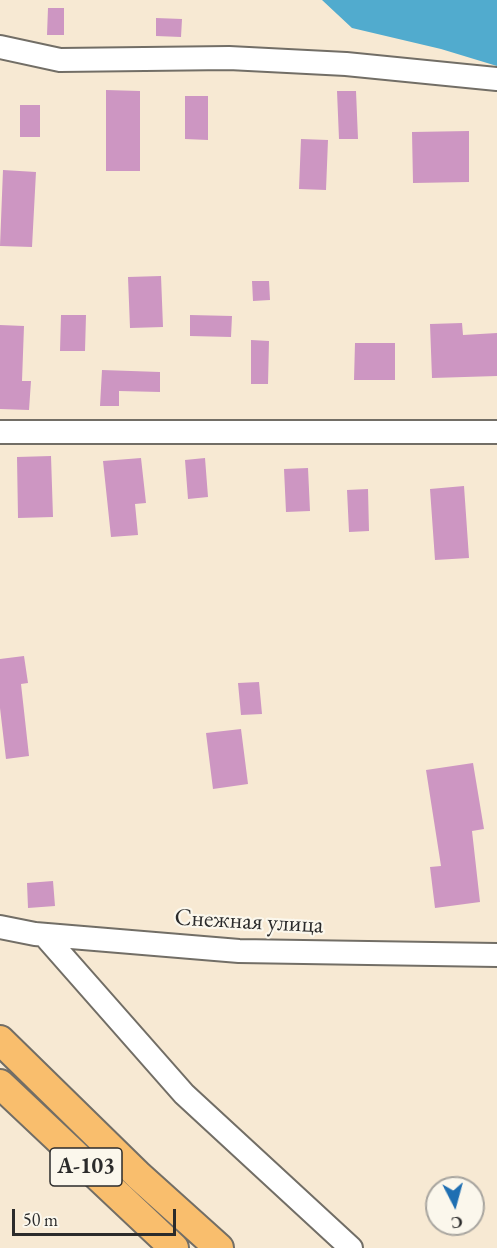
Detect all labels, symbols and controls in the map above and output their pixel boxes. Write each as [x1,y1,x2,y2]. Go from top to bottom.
street label: Снежная улица [174,904,324,940]
road number: А-103 [50,1148,122,1186]
north arrow [425,1176,485,1236]
scale bar [15,1197,178,1235]
text: 50 m [23,1208,58,1231]
text: С [450,1211,463,1233]

